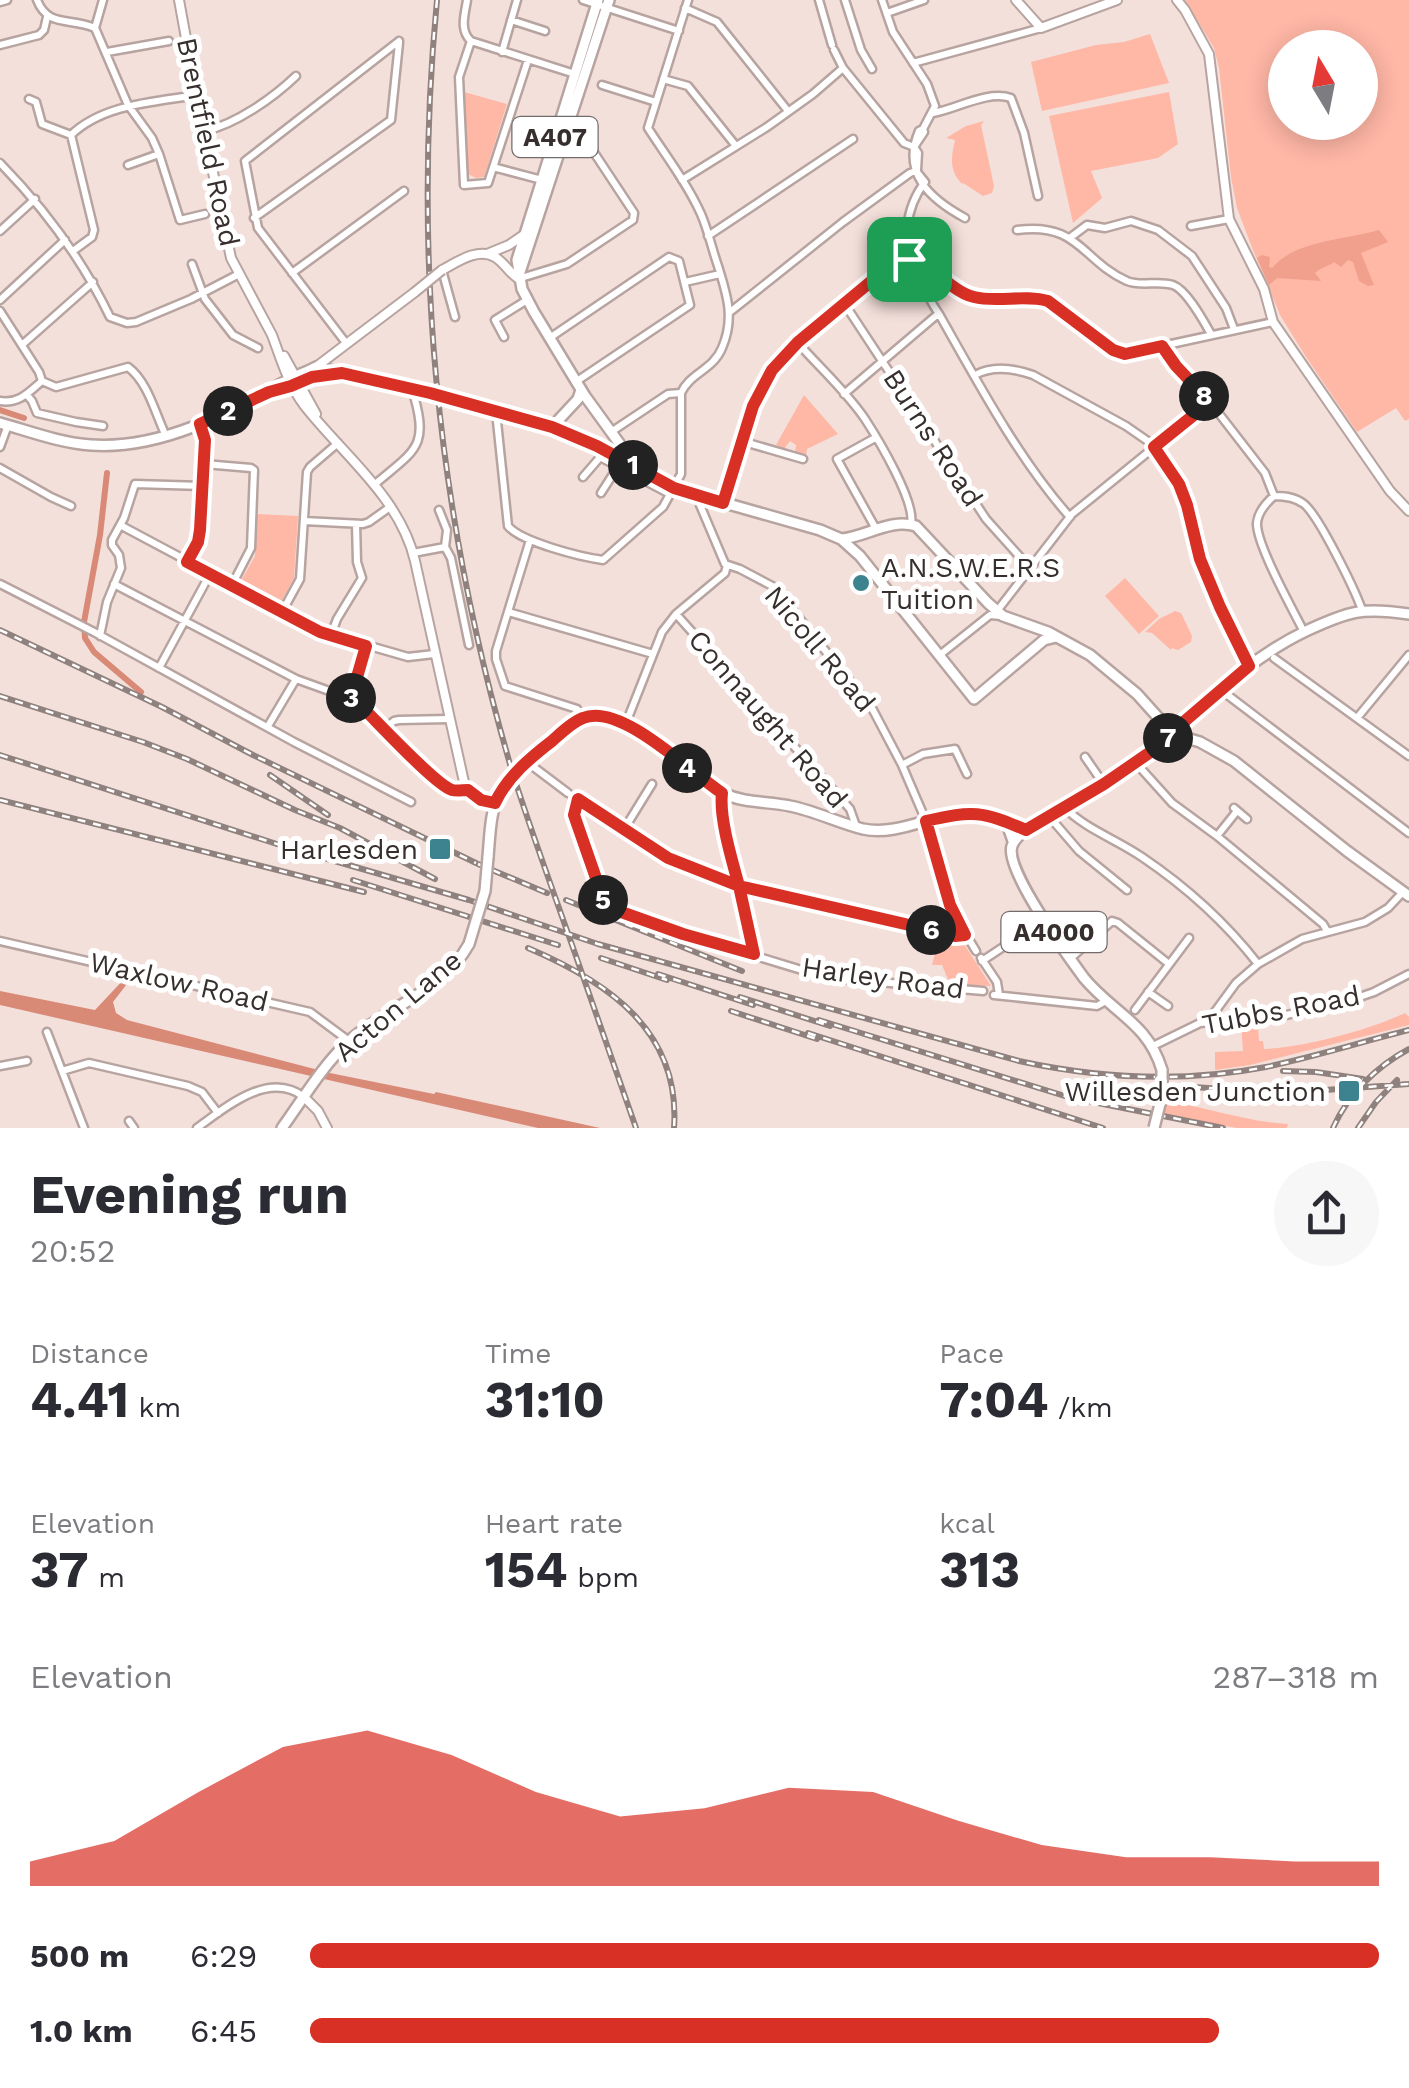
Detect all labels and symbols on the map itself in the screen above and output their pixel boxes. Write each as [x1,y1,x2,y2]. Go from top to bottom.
north arrow [1268,30,1378,140]
street label: Brentfield Road [170,35,246,249]
road number: A407 [512,117,598,157]
pin [867,217,952,302]
street label: Burns Road [876,363,990,513]
pin: 8 [1179,371,1229,421]
pin: 2 [203,386,253,436]
pin: 1 [608,440,658,490]
place label: A.N.S.W.E.R.S Tuition [881,551,1060,616]
marker: A.N.S.W.E.R.S Tuition [850,572,872,594]
street label: Nicoll Road [758,579,882,719]
street label: Connaught Road [682,623,854,815]
pin: 3 [326,673,376,723]
pin: 7 [1143,713,1193,763]
pin: 4 [662,743,712,793]
place label: Harlesden [280,833,418,866]
marker: Harlesden [427,836,453,862]
pin: 5 [578,875,628,925]
pin: 6 [906,905,956,955]
road number: A4000 [1002,912,1106,952]
street label: Acton Lane [328,943,468,1069]
street label: Waxlow Road [87,945,271,1019]
street label: Harley Road [800,950,966,1006]
street label: Tubbs Road [1199,979,1363,1041]
place label: Willesden Junction [1064,1075,1326,1108]
marker: Willesden Junction [1336,1078,1362,1104]

